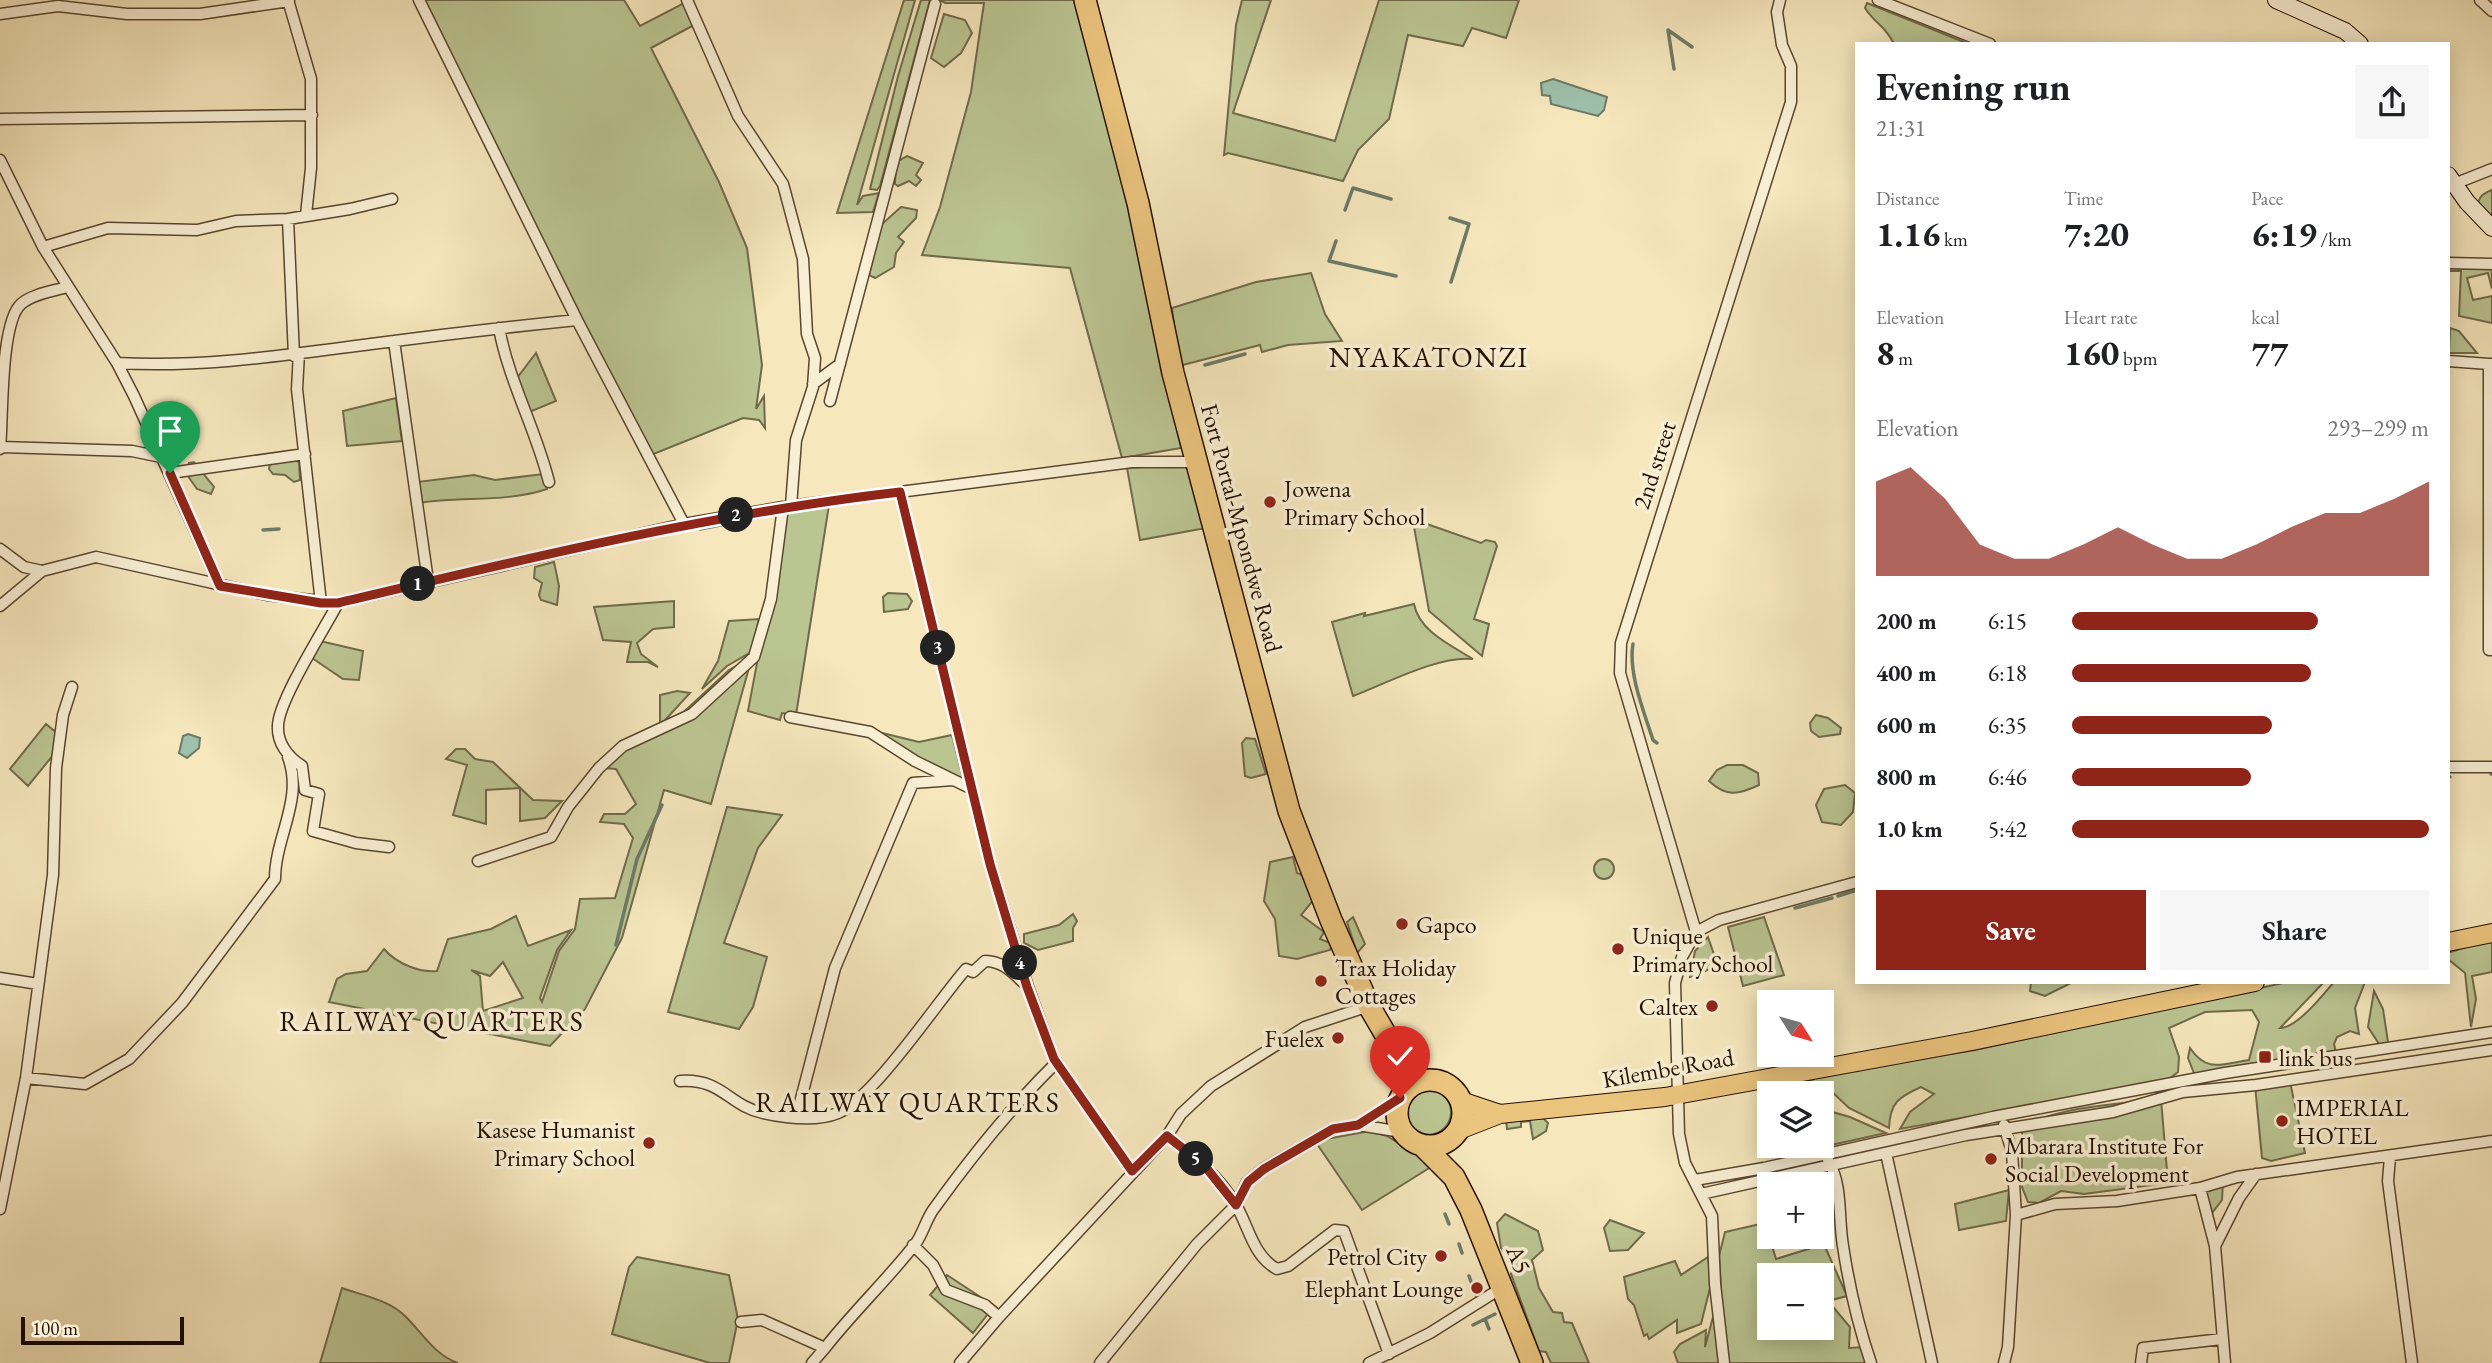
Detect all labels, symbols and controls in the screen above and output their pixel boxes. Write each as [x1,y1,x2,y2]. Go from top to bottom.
text: Evening run [1876,62,2071,111]
button: share [2355,65,2429,139]
text: 21:31 [1876,113,1926,143]
text: Distance [1876,186,1939,211]
text: Time [2064,186,2103,211]
text: Pace [2251,186,2283,211]
text: 1.16 [1876,211,1940,256]
text: 7:20 [2064,211,2129,256]
text: 6:19 [2251,211,2317,256]
text: km [1940,227,1968,252]
text: /km [2317,227,2352,252]
text: Elevation [1876,305,1944,330]
text: Heart rate [2064,305,2137,330]
text: kcal [2251,305,2280,330]
text: 8 [1876,330,1895,375]
text: 160 [2064,330,2119,375]
text: 77 [2251,330,2288,375]
district label: NYAKATONZI [1329,339,1529,375]
text: m [1895,346,1913,371]
text: bpm [2119,346,2157,371]
street label: Fort Portal-Mpondwe Road [1194,400,1290,657]
pin [140,401,200,473]
icon: arrive [151,412,189,450]
text: Elevation [1876,413,1959,443]
text: 293–299 m [2328,413,2429,443]
street label: 2nd street [1625,417,1683,513]
place label: Jowena Primary School [1282,473,1425,532]
marker: Jowena Primary School [1262,494,1278,510]
pin: 2 [718,498,754,532]
text: 2 [730,502,741,527]
pin: 1 [400,566,436,602]
text: 1 [412,571,423,596]
text: 200 m [1876,606,1937,636]
text: 6:15 [1988,606,2027,636]
pin: 3 [920,630,956,666]
text: 3 [932,635,943,660]
text: 400 m [1876,658,1937,688]
text: 6:18 [1988,658,2027,688]
text: 600 m [1876,710,1937,740]
text: 6:35 [1988,710,2027,740]
text: 800 m [1876,762,1937,792]
text: 6:46 [1988,762,2027,792]
text: 1.0 km [1876,814,1943,844]
text: 5:42 [1988,814,2027,844]
button: Save [1876,890,2146,970]
button: Share [2160,890,2429,970]
place label: Gapco [1416,909,1477,940]
marker: Gapco [1394,916,1410,932]
place label: Unique Primary School [1632,920,1773,979]
marker: Unique Primary School [1610,941,1626,957]
pin: 4 [1002,946,1038,981]
text: 4 [1014,950,1025,975]
place label: Trax Holiday Cottages [1335,952,1456,1011]
marker: Trax Holiday Cottages [1313,973,1329,989]
north arrow [1757,990,1834,1068]
map controls [1757,990,1834,1340]
place label: Caltex [1639,991,1699,1022]
marker: Caltex [1704,998,1720,1014]
district label: RAILWAY QUARTERS [279,1003,585,1039]
place label: Fuelex [1265,1023,1325,1054]
pin [1370,1026,1430,1098]
marker: Fuelex [1330,1030,1346,1046]
icon: check [1381,1037,1419,1075]
street label: Kilembe Road [1600,1041,1737,1095]
place label: link bus [2279,1042,2352,1073]
marker: link bus [2257,1049,2273,1065]
button: layers [1757,1081,1834,1158]
district label: RAILWAY QUARTERS [755,1084,1061,1120]
place label: IMPERIAL HOTEL [2296,1092,2408,1151]
marker: IMPERIAL HOTEL [2274,1113,2290,1129]
place label: Kasese Humanist Primary School [476,1114,635,1173]
place label: Mbarara Institute For Social Development [2005,1130,2203,1189]
marker: Kasese Humanist Primary School [641,1135,657,1151]
pin: 5 [1178,1142,1214,1176]
text: 5 [1190,1146,1201,1171]
marker: Mbarara Institute For Social Development [1983,1151,1999,1167]
button: + [1757,1172,1834,1249]
street label: A5 [1499,1239,1539,1278]
place label: Petrol City [1327,1241,1427,1272]
marker: Petrol City [1433,1248,1449,1264]
button: − [1757,1263,1834,1340]
place label: Elephant Lounge [1304,1273,1463,1304]
marker: Elephant Lounge [1469,1280,1485,1296]
scale bar [21,1314,184,1346]
text: 100 m [32,1316,78,1341]

